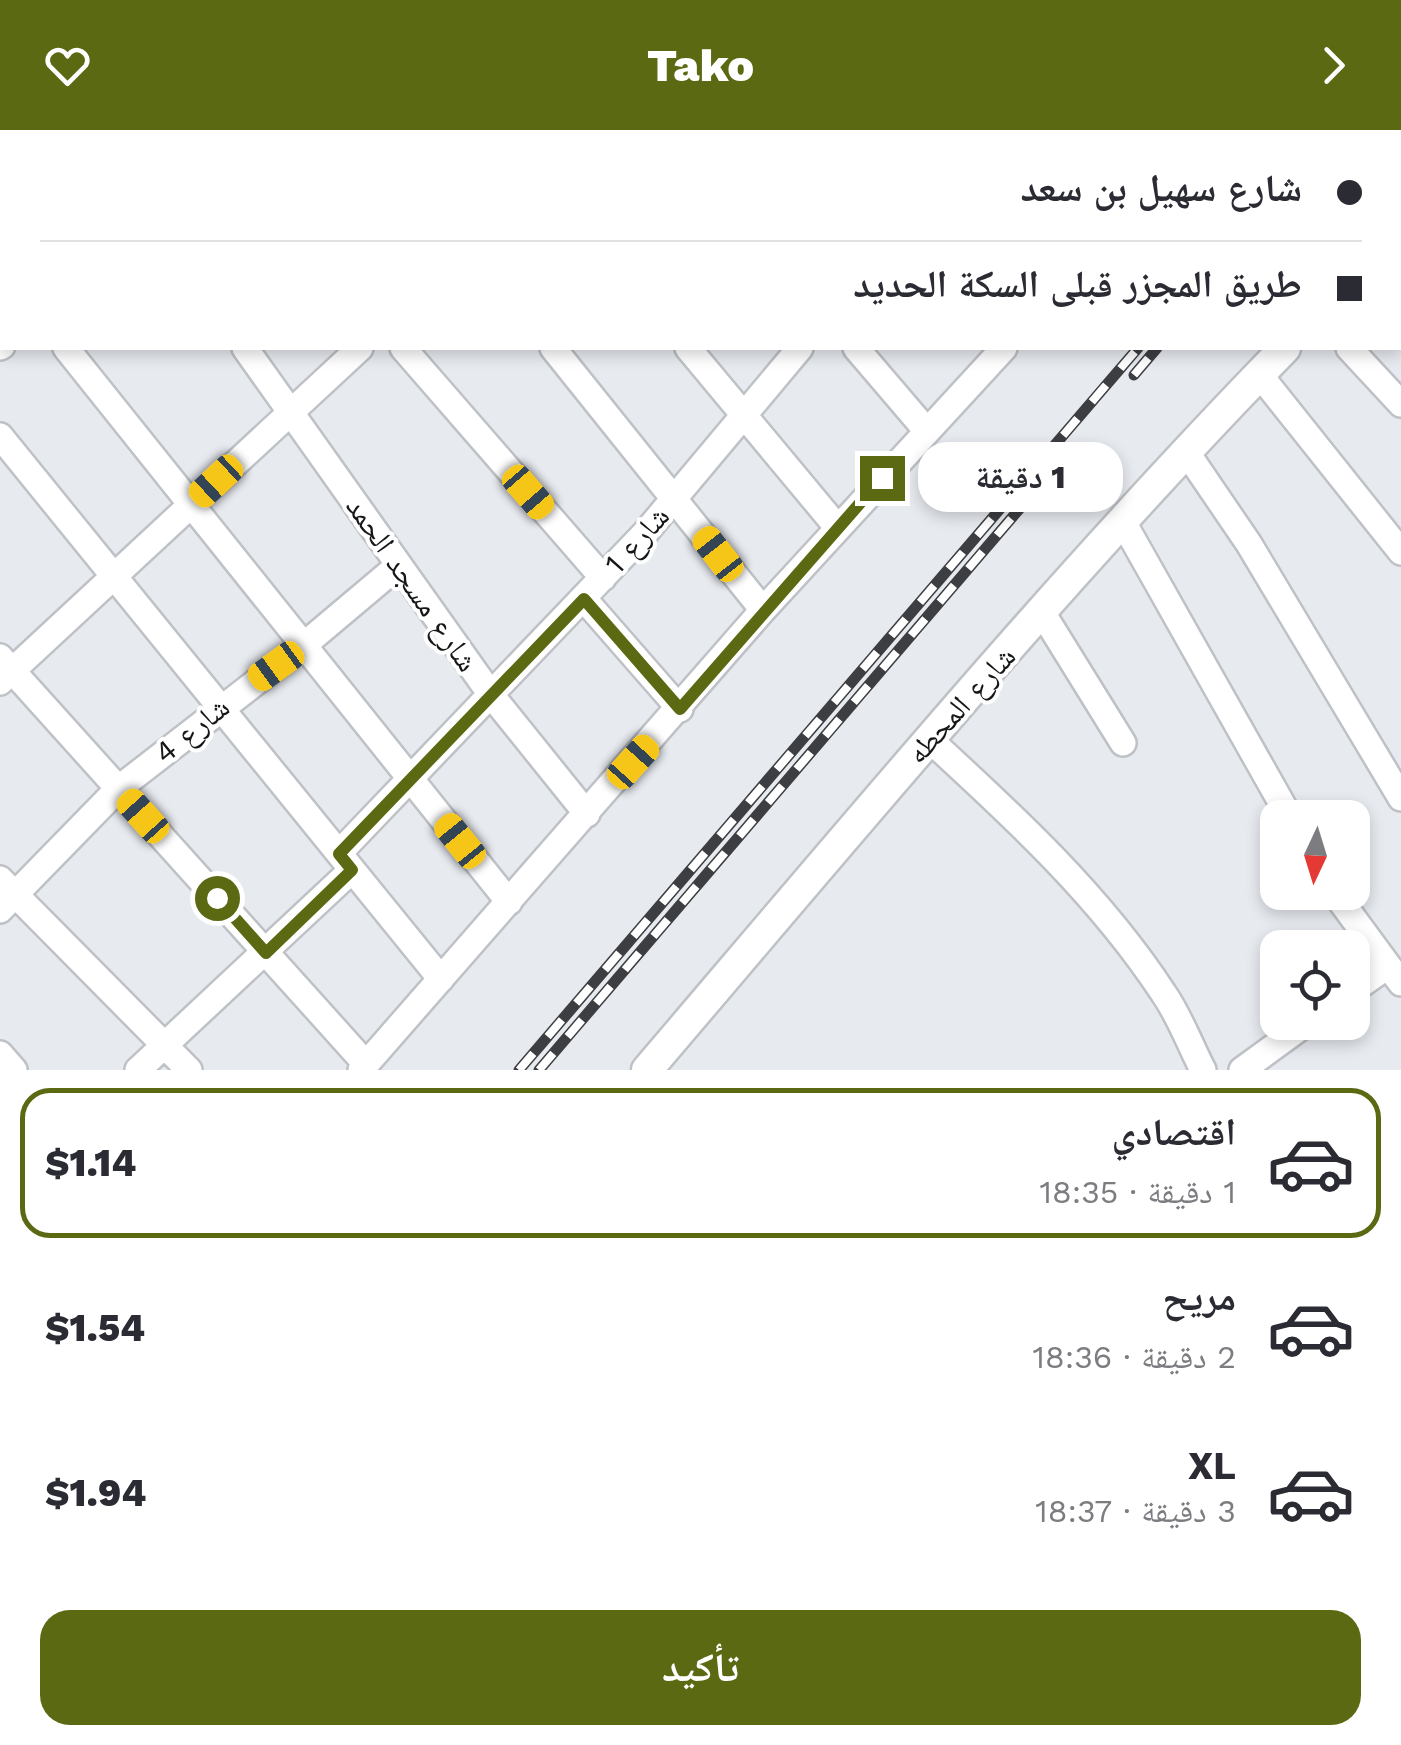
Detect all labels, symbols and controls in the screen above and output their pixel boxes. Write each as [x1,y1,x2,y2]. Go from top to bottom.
icon: heart [40,38,95,93]
icon: forward [1306,38,1361,93]
text: Tako [647,39,754,92]
text: شارع سهيل بن سعد [1020,166,1302,210]
text: طريق المجزر قبلى السكة الحديد [853,262,1302,306]
callout: 1 دقيقة [917,443,1122,513]
car [184,450,248,512]
route end [860,456,905,501]
text: 1 دقيقة [975,458,1066,496]
car [497,460,559,524]
street label: شارع مسجد الحمد [338,490,486,679]
street label: شارع 1 [597,499,678,582]
car [688,521,748,587]
car [243,636,309,696]
street label: شارع المحطه [899,639,1024,772]
street label: شارع 4 [147,689,237,772]
car [602,730,664,794]
car [112,784,174,848]
north arrow [1260,800,1370,910]
map controls [1260,800,1370,1040]
car [429,808,491,874]
route start [195,876,240,921]
button: locate [1260,930,1370,1040]
text: اقتصادي [1112,1110,1236,1154]
icon: car [1266,1118,1356,1208]
text: $1.14 [45,1141,136,1185]
text: 1 دقيقة · 18:35 [1040,1173,1236,1211]
text: مريح [1162,1275,1236,1319]
icon: car [1266,1283,1356,1373]
text: $1.54 [45,1306,145,1350]
text: 2 دقيقة · 18:36 [1033,1338,1236,1376]
text: XL [1188,1444,1236,1488]
icon: car [1266,1448,1356,1538]
text: $1.94 [45,1471,146,1515]
text: 3 دقيقة · 18:37 [1035,1492,1236,1530]
button: تأكيد [40,1610,1361,1725]

